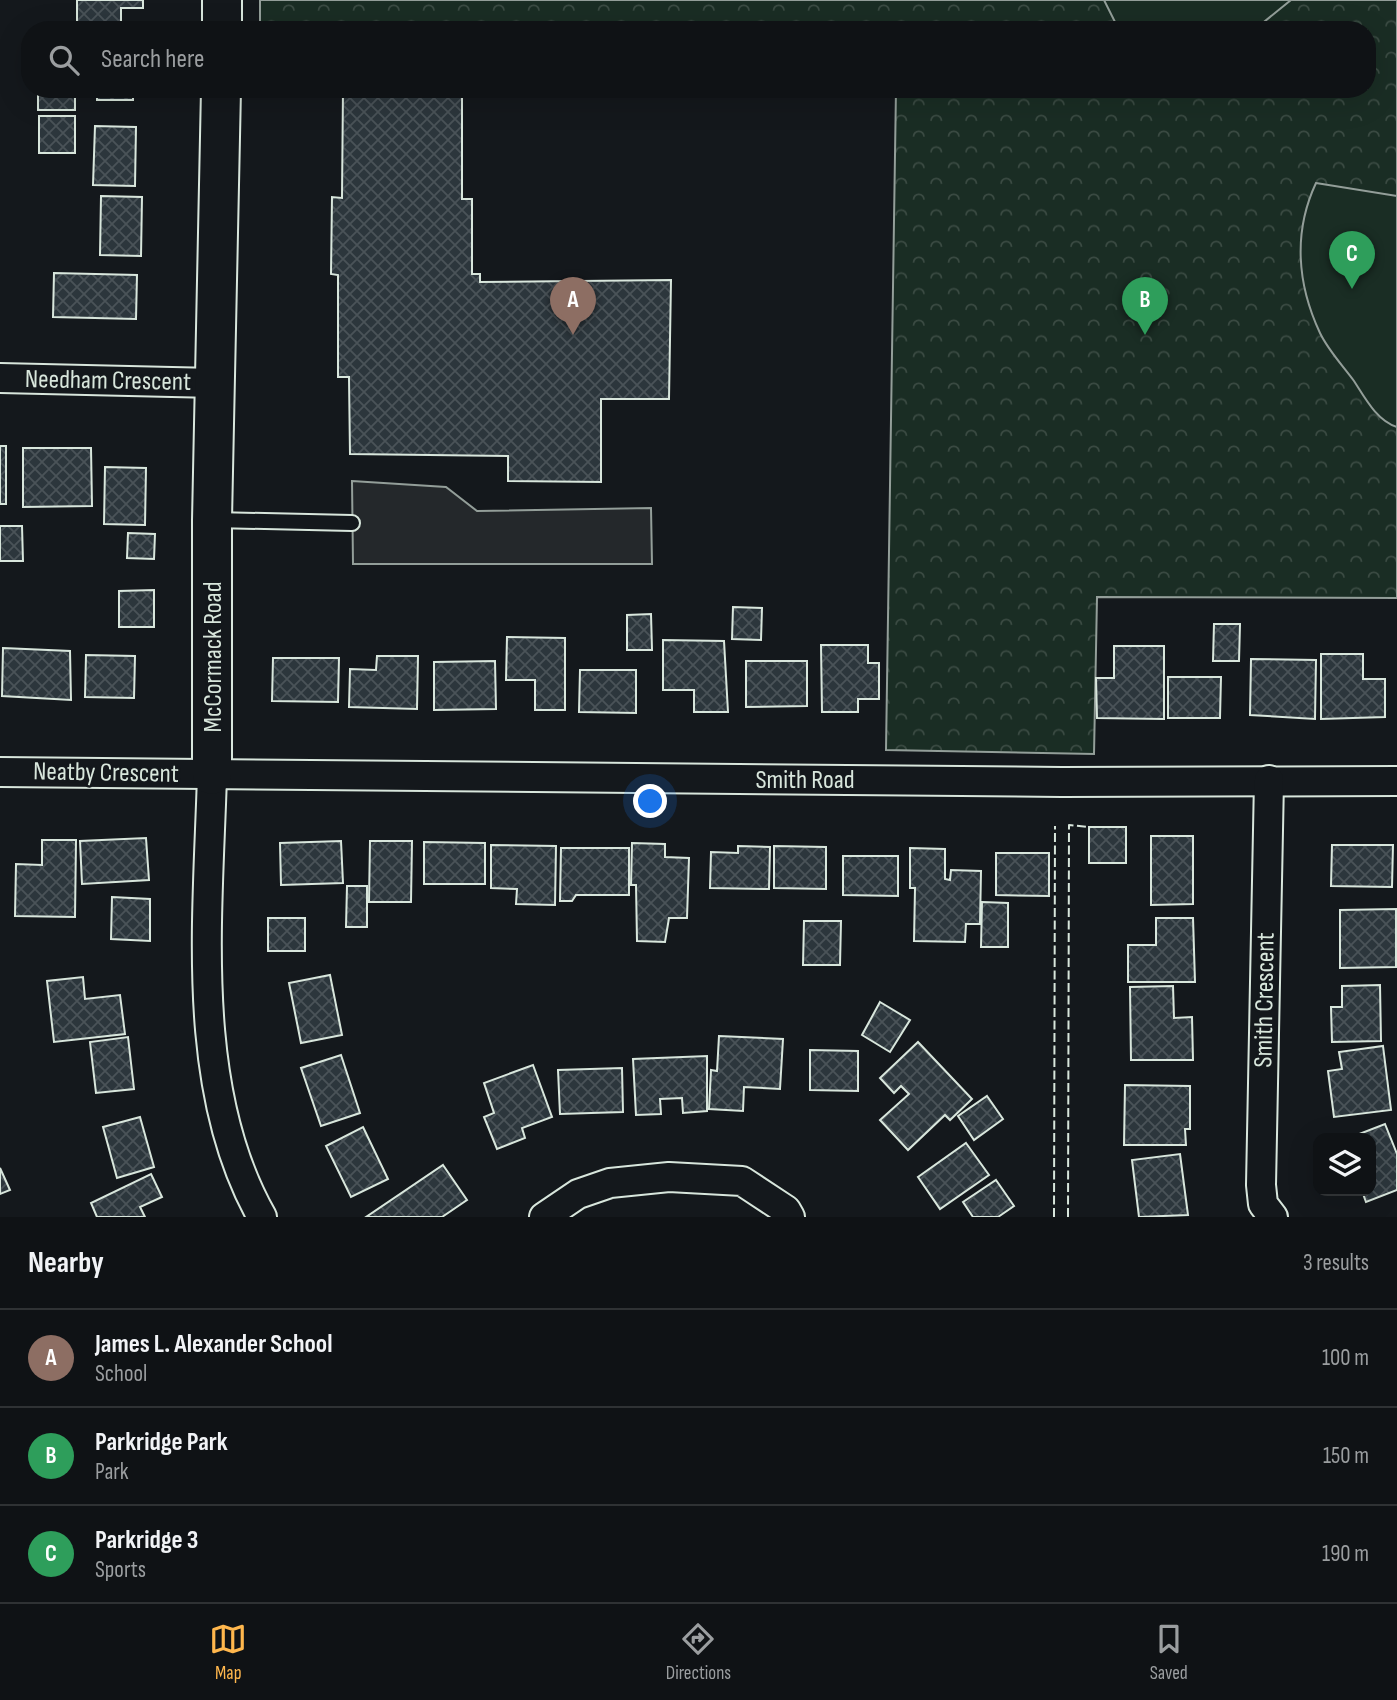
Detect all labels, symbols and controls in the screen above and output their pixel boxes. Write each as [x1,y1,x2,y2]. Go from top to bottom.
search box [21,21,1376,98]
icon: search [45,41,83,79]
text: Search here [101,44,204,75]
pin: C [1329,231,1375,289]
pin: A [550,277,596,335]
pin: B [1122,277,1168,335]
street label: Needham Crescent [25,364,191,398]
street label: McCormack Road [198,582,229,732]
street label: Neatby Crescent [33,756,179,790]
street label: Smith Road [755,765,855,796]
your location [633,784,667,818]
street label: Smith Crescent [1248,932,1282,1068]
map controls [1313,1133,1376,1196]
button: layers [1313,1133,1376,1196]
text: Nearby [28,1245,104,1281]
text: 3 results [1303,1249,1369,1277]
text: James L. Alexander School [95,1329,332,1360]
text: A [46,1344,56,1372]
text: 100 m [1322,1344,1369,1372]
text: School [95,1360,147,1388]
text: Parkridge Park [95,1427,228,1458]
text: B [46,1442,56,1470]
text: 150 m [1323,1442,1369,1470]
text: Park [95,1458,129,1486]
text: Parkridge 3 [95,1525,198,1556]
text: C [45,1540,57,1568]
text: 190 m [1322,1540,1369,1568]
text: Sports [95,1556,146,1584]
tab: Map [209,1620,247,1685]
tab: Directions [666,1620,731,1685]
tab: Saved [1150,1620,1188,1685]

